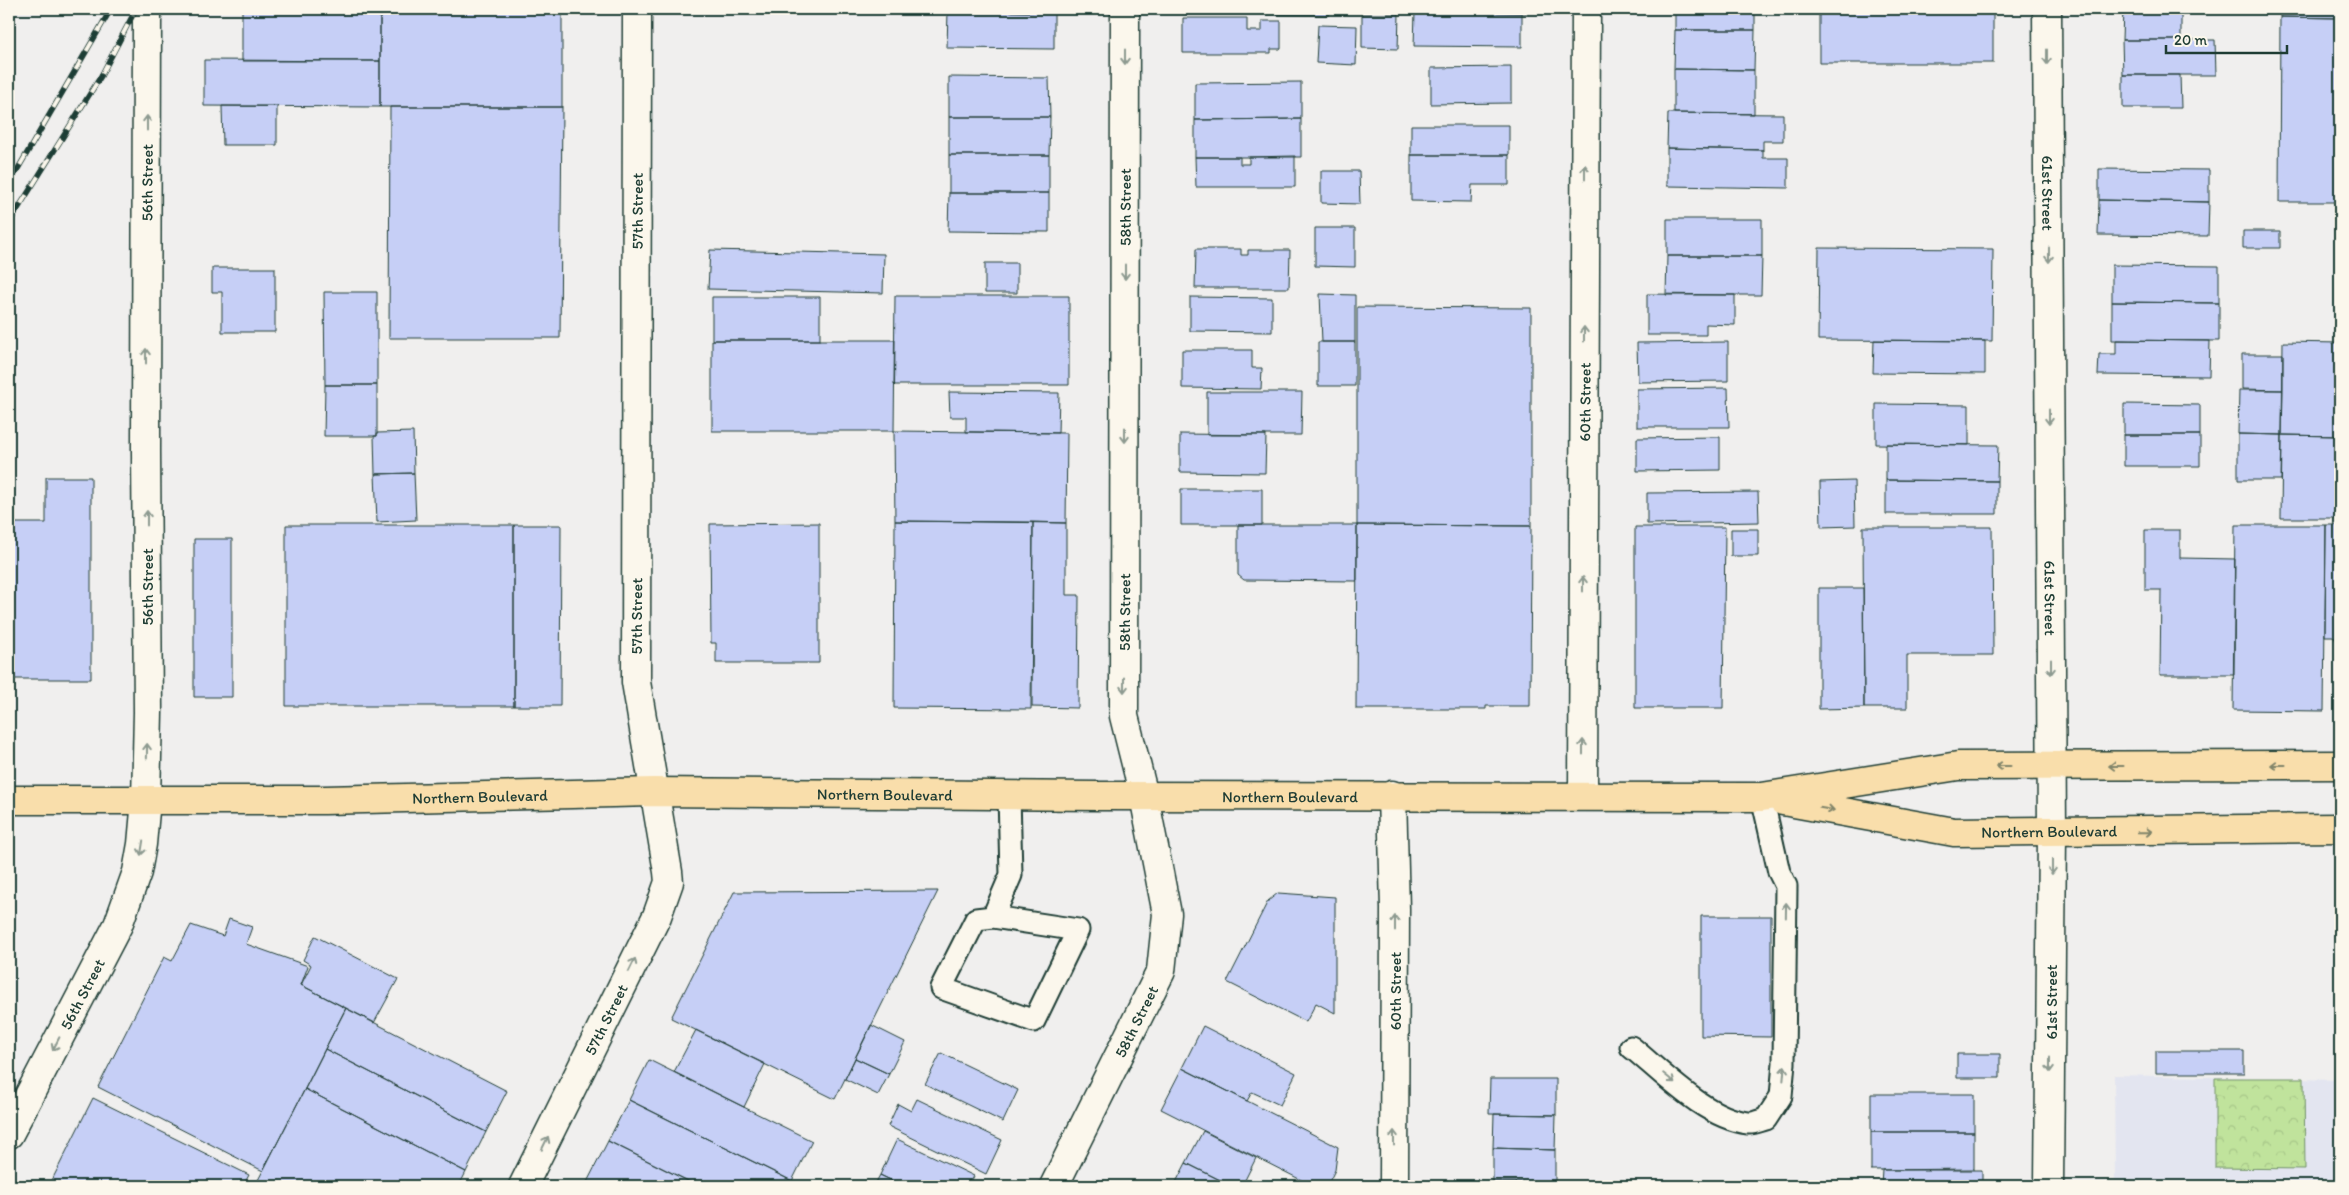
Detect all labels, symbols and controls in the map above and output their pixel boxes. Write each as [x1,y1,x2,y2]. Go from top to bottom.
scale bar [2166,22,2288,54]
text: 20 m [2174,31,2208,49]
one-way arrow [1120,49,1130,65]
one-way arrow [2043,49,2052,65]
one-way arrow [142,116,152,132]
street label: 56th Street [138,144,157,221]
street label: 61st Street [2038,155,2057,231]
one-way arrow [1580,164,1590,180]
street label: 58th Street [1116,168,1135,246]
street label: 57th Street [628,173,647,250]
one-way arrow [2044,247,2053,263]
one-way arrow [1120,264,1130,280]
one-way arrow [1579,327,1589,343]
one-way arrow [141,348,151,364]
street label: 60th Street [1575,363,1595,441]
one-way arrow [2044,409,2054,425]
one-way arrow [1120,426,1130,443]
one-way arrow [142,511,151,527]
street label: 56th Street [138,548,157,626]
street label: 61st Street [2040,560,2060,636]
street label: 58th Street [1115,573,1134,651]
one-way arrow [1578,577,1588,593]
street label: 57th Street [627,578,646,655]
one-way arrow [2046,659,2056,675]
one-way arrow [1119,676,1129,693]
one-way arrow [1578,739,1588,756]
one-way arrow [142,743,152,760]
one-way arrow [2271,760,2287,770]
one-way arrow [1995,761,2011,771]
one-way arrow [2108,761,2124,771]
street label: Northern Boulevard [817,784,953,805]
street label: Northern Boulevard [412,786,548,808]
street label: Northern Boulevard [1222,787,1358,806]
one-way arrow [1819,805,1835,814]
street label: Northern Boulevard [1981,821,2118,842]
one-way arrow [2137,827,2153,836]
one-way arrow [136,840,146,856]
one-way arrow [2047,858,2057,875]
one-way arrow [1781,903,1791,919]
one-way arrow [1390,915,1400,931]
street label: 60th Street [1386,952,1405,1030]
street label: 56th Street [56,955,109,1033]
one-way arrow [628,958,638,973]
street label: 61st Street [2042,964,2061,1040]
street label: 57th Street [581,981,632,1058]
street label: 58th Street [1111,982,1162,1060]
one-way arrow [51,1036,60,1051]
one-way arrow [2045,1056,2055,1072]
one-way arrow [1779,1065,1788,1081]
one-way arrow [1662,1072,1675,1083]
one-way arrow [1389,1130,1399,1146]
one-way arrow [540,1135,550,1150]

